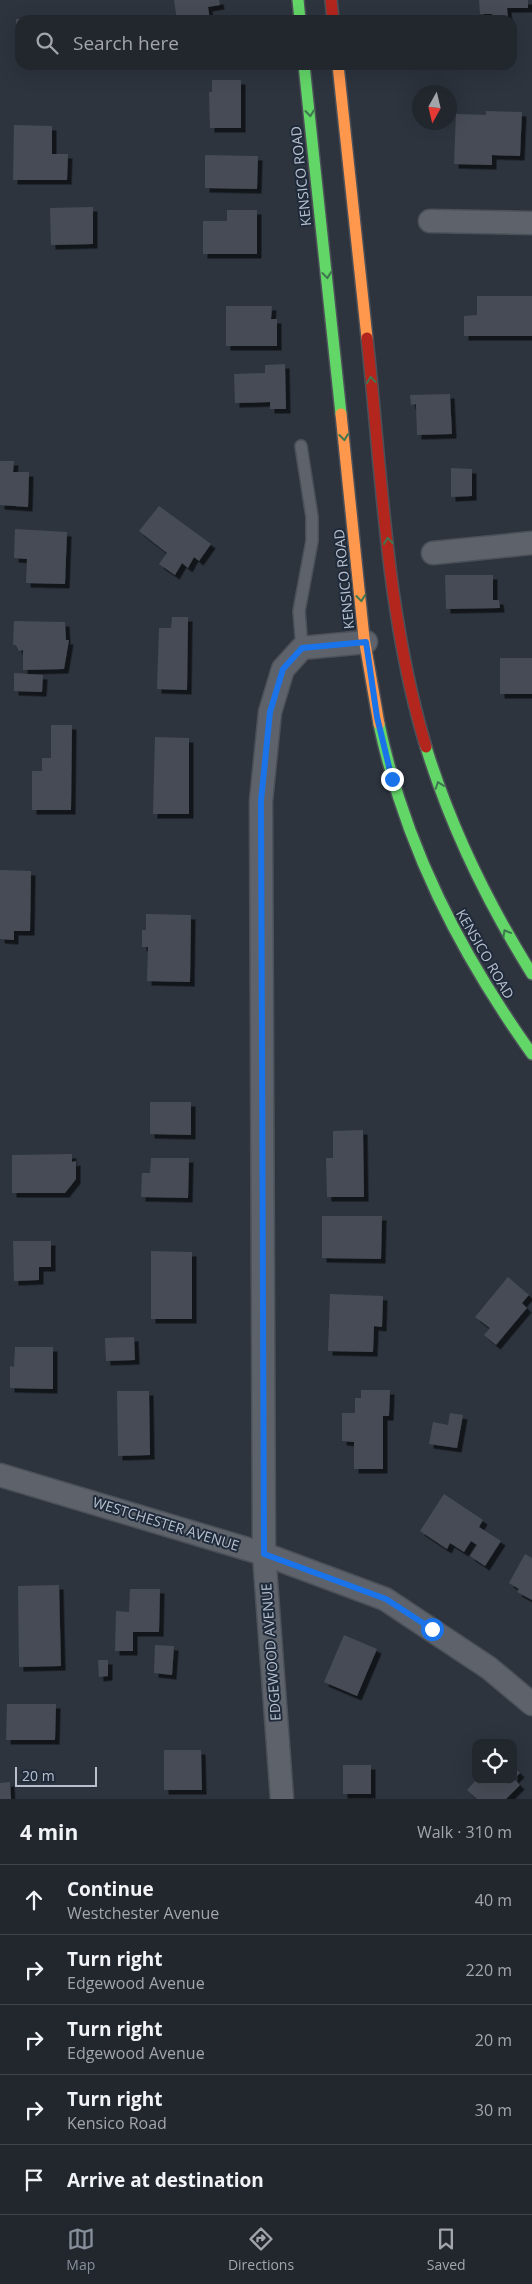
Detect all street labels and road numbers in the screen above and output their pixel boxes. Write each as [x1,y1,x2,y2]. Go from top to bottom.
street label: KENSICO ROAD [286,125,315,227]
street label: KENSICO ROAD [329,528,358,630]
street label: KENSICO ROAD [452,906,519,1002]
street label: WESTCHESTER AVENUE [91,1492,242,1555]
street label: EDGEWOOD AVENUE [256,1583,285,1721]

